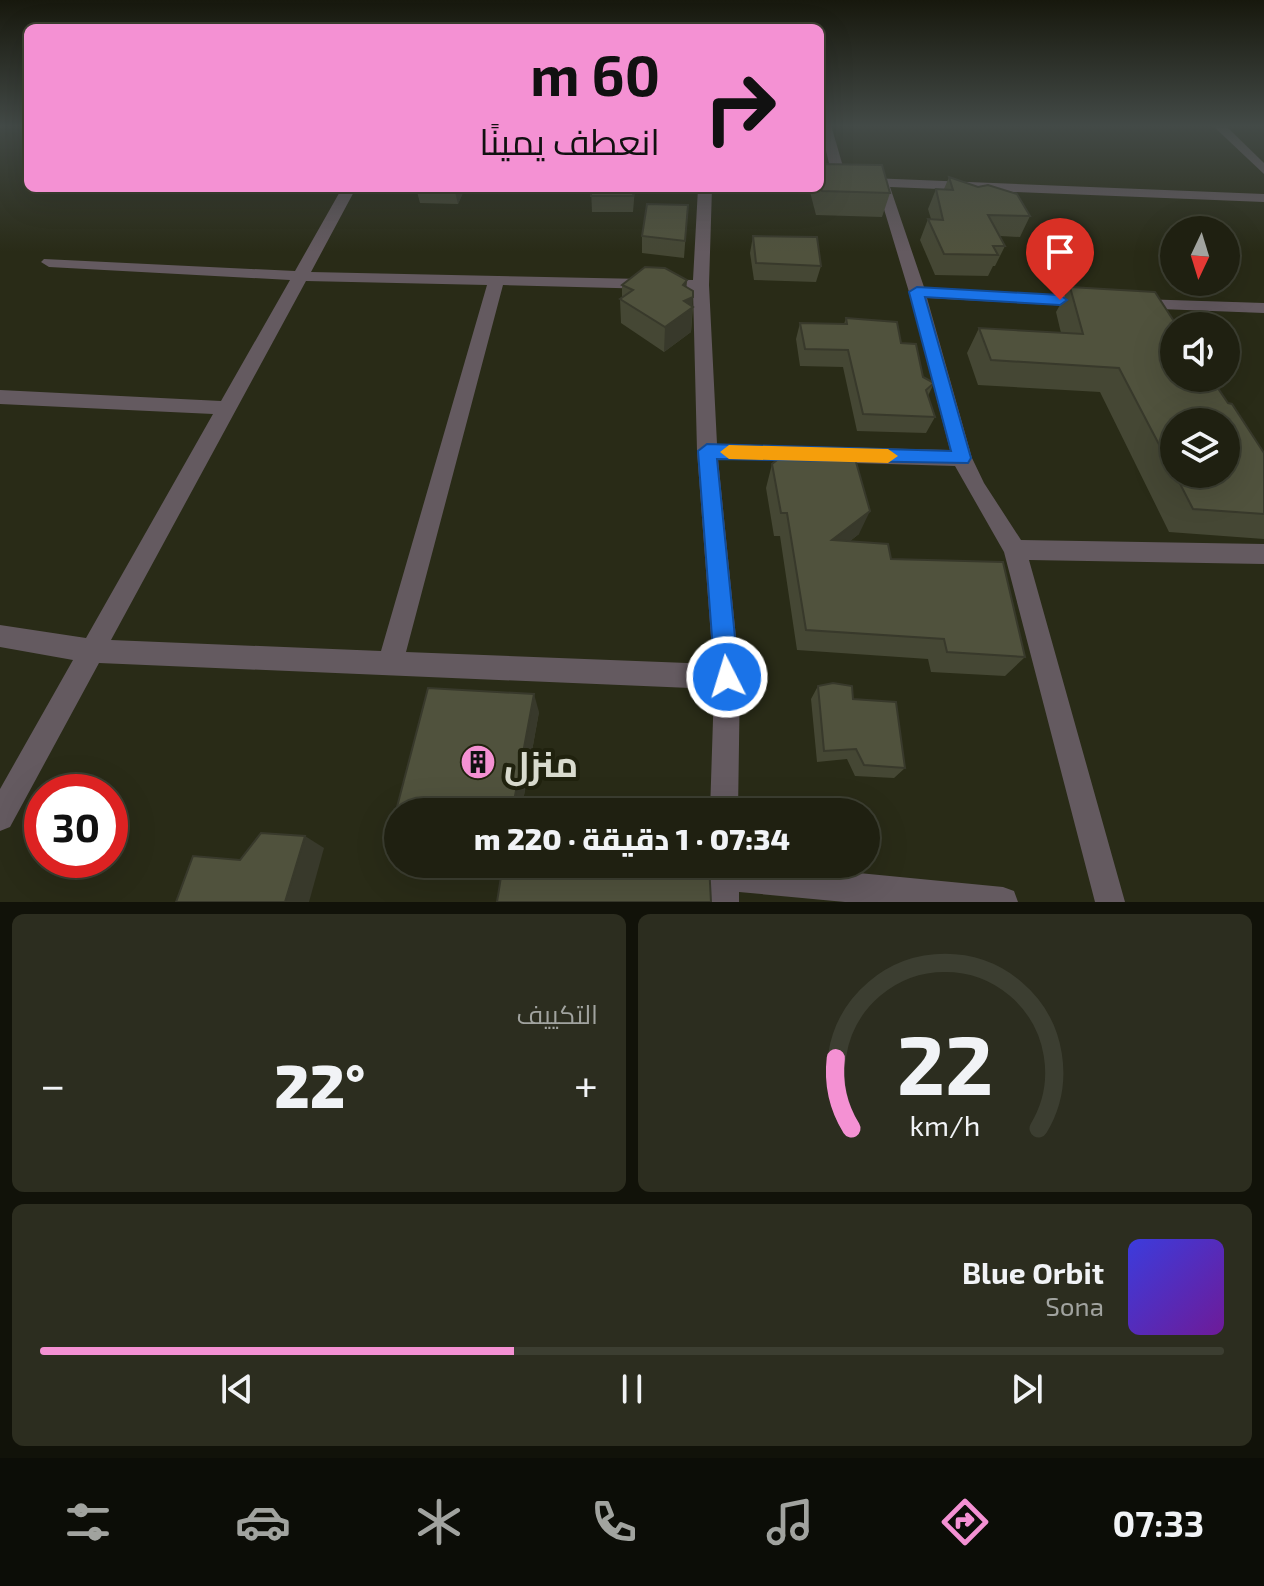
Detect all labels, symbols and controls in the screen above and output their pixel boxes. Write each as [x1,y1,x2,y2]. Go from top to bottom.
text: 60 m [530,40,660,107]
icon: right [688,56,792,160]
text: انعطف يمينًا [479,119,660,162]
north arrow [1160,216,1240,296]
map controls [1160,216,1240,488]
pin [1026,218,1094,300]
icon: arrive [1038,230,1082,274]
button: sound [1160,312,1240,392]
button: layers [1160,408,1240,488]
position arrow [685,635,769,719]
place label: منزل [504,741,578,787]
building icon: منزل [459,743,497,781]
speed limit sign: 30 [24,774,128,878]
text: 07:34 · 1 دقيقة · 220 m [474,820,790,856]
text: التكييف [516,998,598,1029]
text: 22 [897,1012,993,1112]
text: 22° [274,1048,365,1120]
text: − [40,1057,66,1110]
text: + [574,1057,598,1110]
text: km/h [910,1107,980,1142]
text: Blue Orbit [962,1254,1104,1290]
text: Sona [1045,1290,1104,1321]
icon: previous [215,1367,259,1411]
icon: pause [610,1367,654,1411]
icon: next [1005,1367,1049,1411]
icon: filters [60,1494,116,1550]
icon: car [235,1494,291,1550]
icon: climate [411,1494,467,1550]
icon: phone [586,1494,642,1550]
icon: music [762,1494,818,1550]
icon: directions [937,1494,993,1550]
text: 07:33 [1112,1501,1204,1544]

